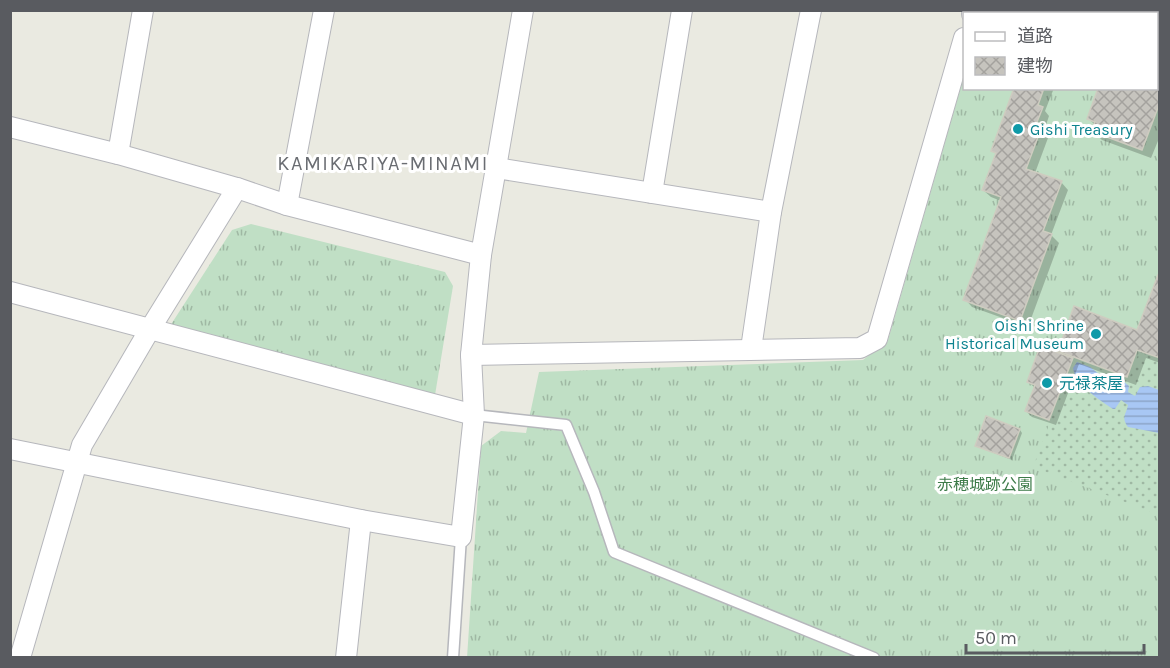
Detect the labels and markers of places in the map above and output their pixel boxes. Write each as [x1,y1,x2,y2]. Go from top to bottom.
place label: Gishi Treasury [1030,120,1133,139]
marker: Gishi Treasury [1011,122,1025,136]
place label: Oishi Shrine Historical Museum [945,316,1084,353]
marker: Oishi Shrine Historical Museum [1089,327,1103,341]
place label: 元禄茶屋 [1059,374,1123,393]
marker: 元禄茶屋 [1040,376,1054,390]

